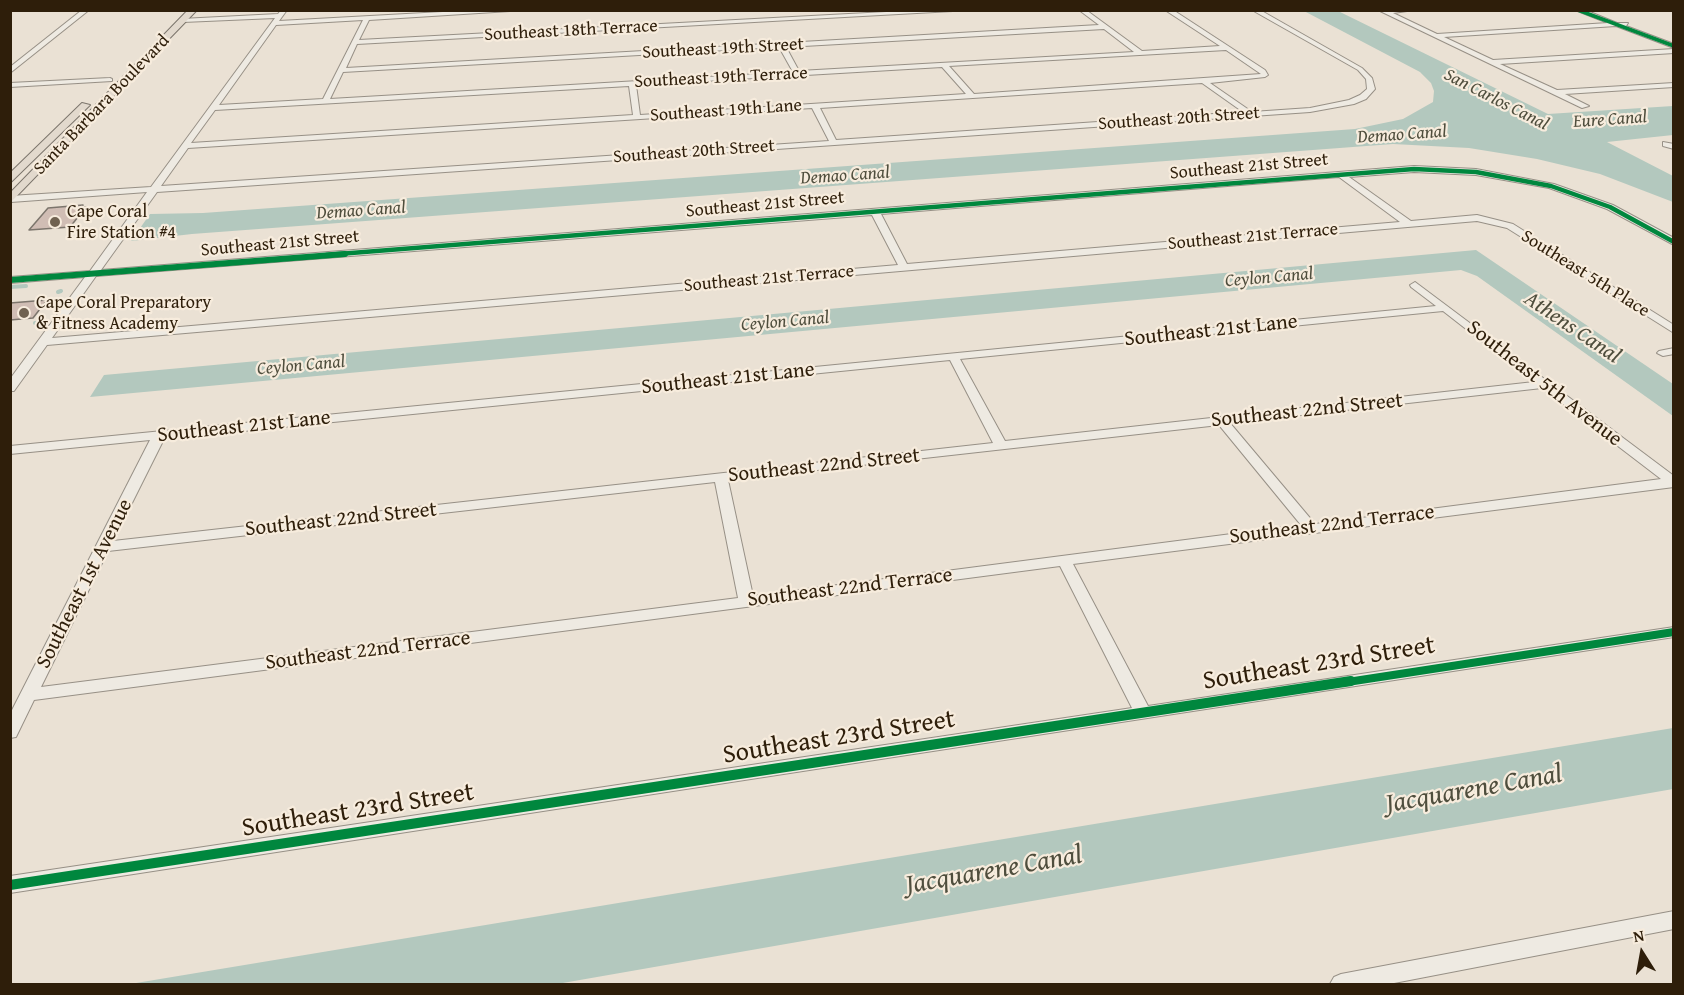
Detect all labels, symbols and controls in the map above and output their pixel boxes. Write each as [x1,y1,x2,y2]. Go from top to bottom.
street label: Southeast 18th Terrace [484,16,658,46]
street label: Santa Barbara Boulevard [29,30,175,180]
street label: Southeast 19th Street [642,34,804,64]
street label: Southeast 19th Terrace [634,63,808,93]
water label: San Carlos Canal [1440,64,1552,136]
street label: Southeast 19th Lane [649,95,803,127]
street label: Southeast 20th Street [1098,103,1260,135]
water label: Eure Canal [1572,107,1648,133]
water label: Demao Canal [1357,121,1447,149]
street label: Southeast 20th Street [613,136,775,168]
street label: Southeast 21st Street [1169,149,1329,185]
water label: Demao Canal [800,162,890,190]
street label: Southeast 21st Street [685,187,845,223]
water label: Demao Canal [316,197,406,225]
place label: Cape Coral Fire Station #4 [67,201,176,244]
marker: Cape Coral Fire Station #4 [48,215,62,229]
street label: Southeast 21st Terrace [1167,219,1339,255]
street label: Southeast 21st Street [200,226,360,262]
street label: Southeast 5th Place [1517,226,1653,322]
street label: Southeast 21st Terrace [683,261,855,297]
water label: Ceylon Canal [1224,263,1314,293]
water label: Athens Canal [1519,286,1625,370]
place label: Cape Coral Preparatory & Fitness Academy [36,292,211,334]
marker: Cape Coral Preparatory & Fitness Academy [17,306,31,320]
water label: Ceylon Canal [740,307,830,337]
street label: Southeast 21st Lane [1123,309,1299,353]
street label: Southeast 5th Avenue [1461,316,1627,452]
water label: Ceylon Canal [256,351,346,381]
street label: Southeast 21st Lane [640,357,816,401]
street label: Southeast 22nd Street [1210,388,1404,434]
street label: Southeast 21st Lane [156,405,332,449]
street label: Southeast 22nd Street [727,443,921,489]
street label: Southeast 1st Avenue [31,495,139,673]
street label: Southeast 22nd Street [244,497,438,543]
street label: Southeast 22nd Terrace [1228,500,1436,550]
street label: Southeast 22nd Terrace [746,563,954,613]
street label: Southeast 22nd Terrace [264,626,472,676]
street label: Southeast 23rd Street [1201,630,1437,698]
street label: Southeast 23rd Street [721,704,957,772]
water label: Jacquarene Canal [1383,759,1565,821]
street label: Southeast 23rd Street [240,777,476,845]
water label: Jacquarene Canal [903,840,1085,902]
north arrow [1612,923,1672,983]
text: N [1631,923,1646,948]

